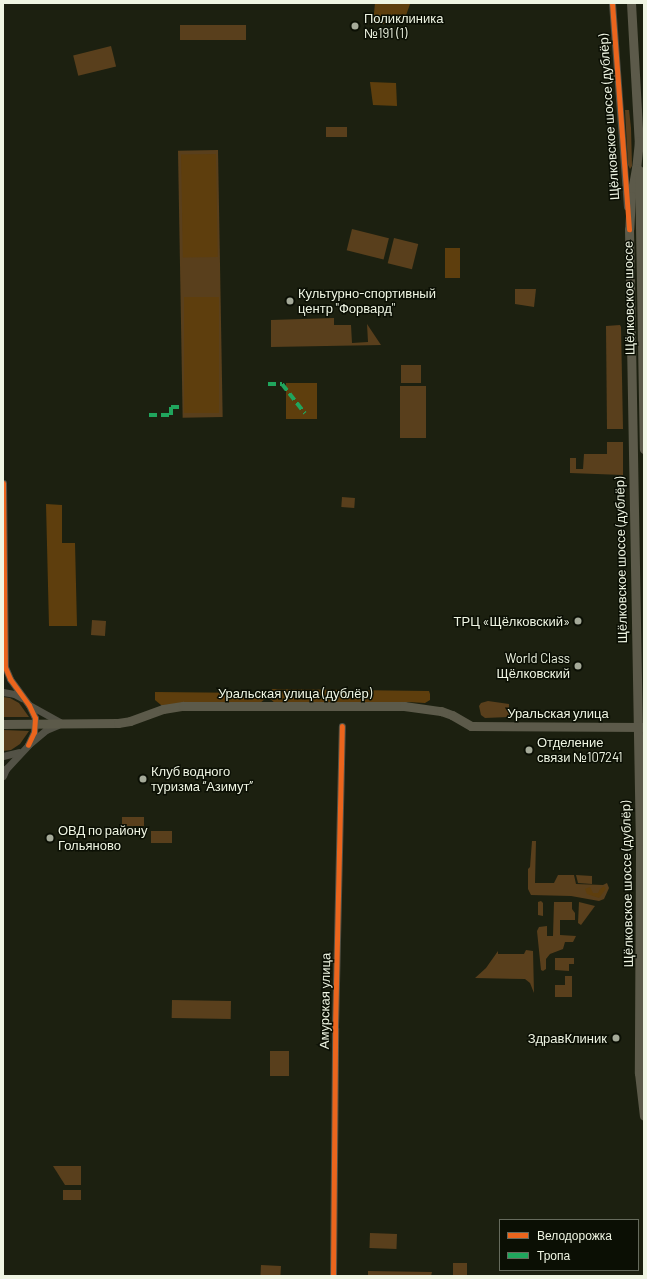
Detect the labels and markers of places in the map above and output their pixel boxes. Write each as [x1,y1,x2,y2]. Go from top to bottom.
place label: Поликлиника №191 (1) [364,11,443,42]
marker: Поликлиника №191 (1) [349,20,361,32]
place label: Культурно-спортивный центр "Форвард" [298,286,436,317]
marker: Культурно-спортивный центр "Форвард" [285,296,295,306]
place label: ТРЦ «Щёлковский» [454,613,570,629]
marker: ТРЦ «Щёлковский» [573,616,583,626]
place label: World Class Щёлковский [496,651,570,682]
marker: World Class Щёлковский [573,661,583,671]
place label: Отделение связи №107241 [537,735,623,766]
marker: Отделение связи №107241 [524,745,534,755]
place label: Клуб водного туризма “Азимут” [151,764,253,795]
marker: Клуб водного туризма “Азимут” [138,774,148,784]
place label: ОВД по району Гольяново [58,823,147,854]
marker: ОВД по району Гольяново [45,833,55,843]
place label: ЗдравКлиник [528,1030,607,1046]
marker: ЗдравКлиник [610,1032,622,1044]

